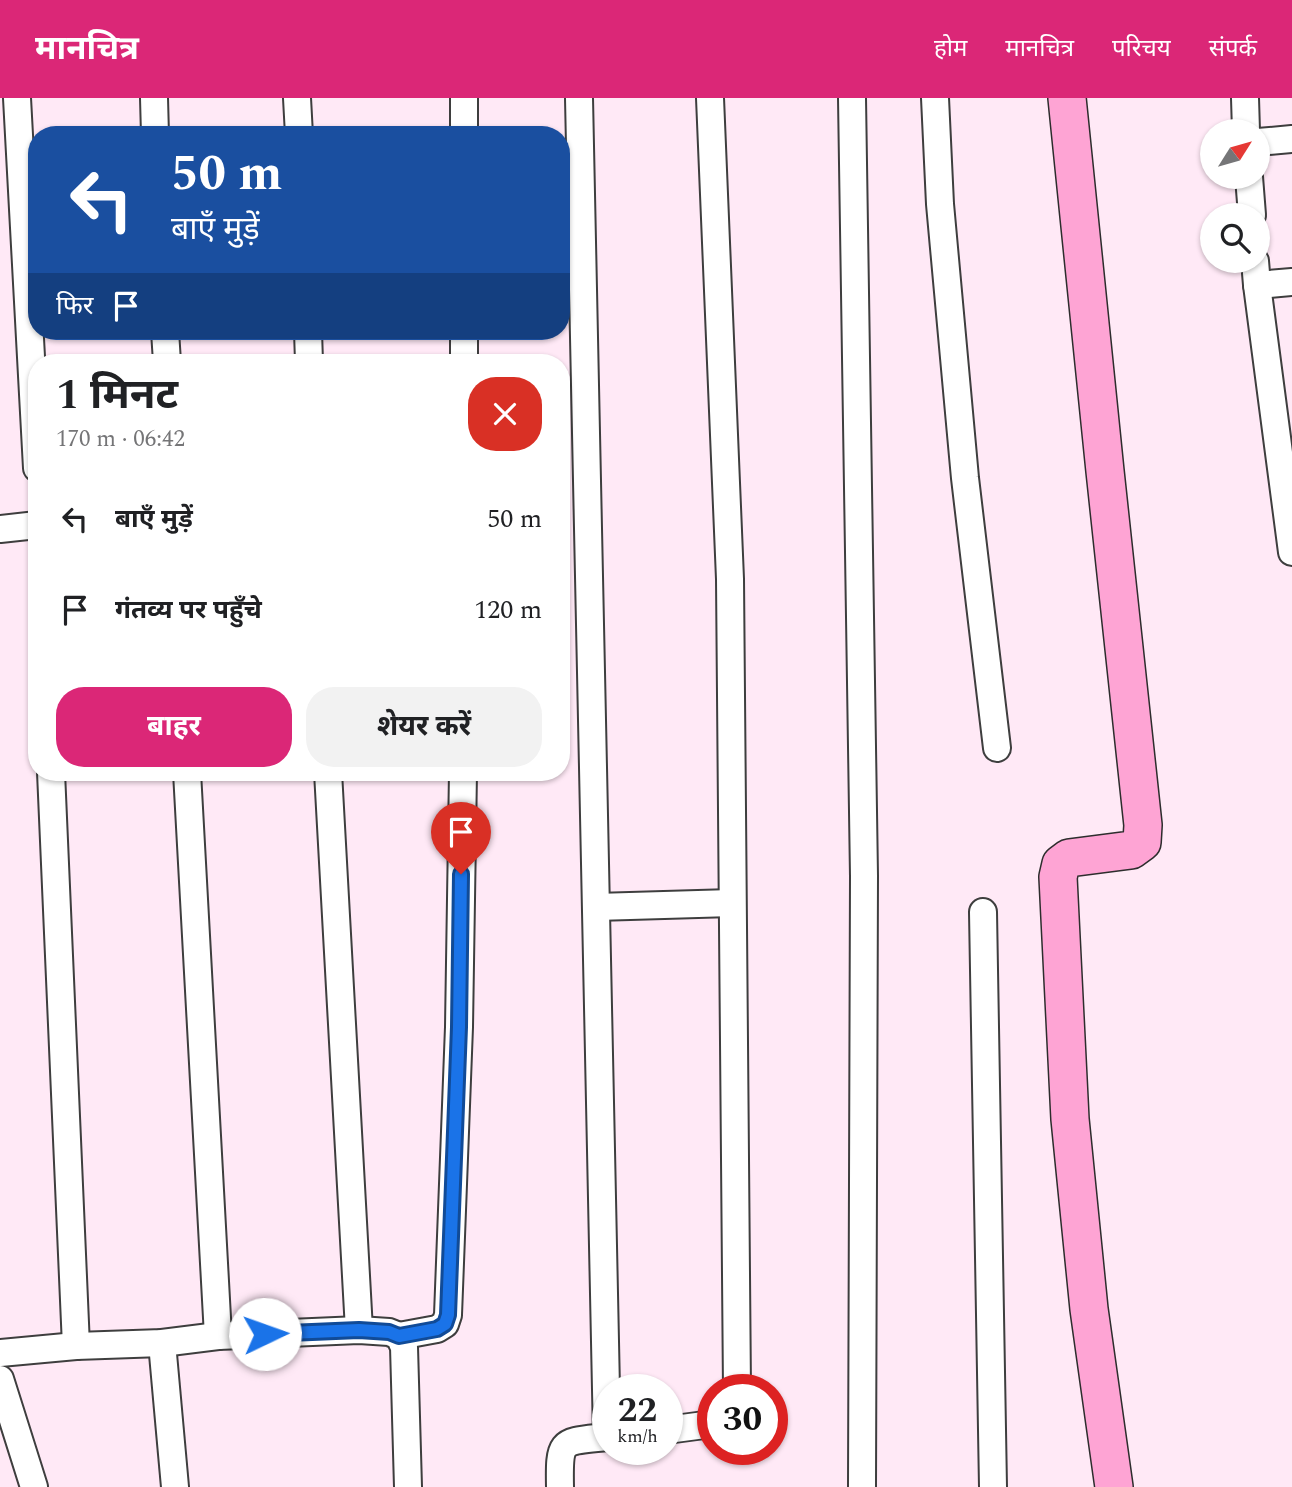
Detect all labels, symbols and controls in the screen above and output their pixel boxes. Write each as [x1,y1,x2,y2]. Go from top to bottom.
text: मानचित्र [35,24,139,74]
text: होम [934,31,967,67]
text: मानचित्र [1005,31,1074,67]
text: परिचय [1112,31,1171,67]
text: संपर्क [1209,31,1257,67]
north arrow [1200,119,1270,189]
map controls [1200,119,1270,273]
text: 50 m [171,137,282,212]
icon: left [56,154,147,245]
button: search [1200,203,1270,273]
text: बाएँ मुड़ें [171,205,260,254]
text: फिर [56,286,93,326]
icon: arrive [107,287,145,325]
text: 1 मिनट [56,364,178,427]
button: close [468,377,542,451]
text: 170 m · 06:42 [56,422,185,457]
text: बाएँ मुड़ें [115,499,193,539]
text: 50 m [487,499,542,539]
icon: left [56,500,94,538]
text: गंतव्य पर पहुँचे [115,590,262,630]
text: 120 m [474,590,542,630]
icon: arrive [56,591,94,629]
button: बाहर [56,687,292,767]
button: शेयर करें [306,687,542,767]
pin [431,802,491,874]
icon: arrive [442,813,480,851]
position arrow [228,1297,302,1371]
speed limit sign: 30 [697,1374,788,1465]
text: 22 [618,1384,657,1437]
text: km/h [617,1423,658,1450]

